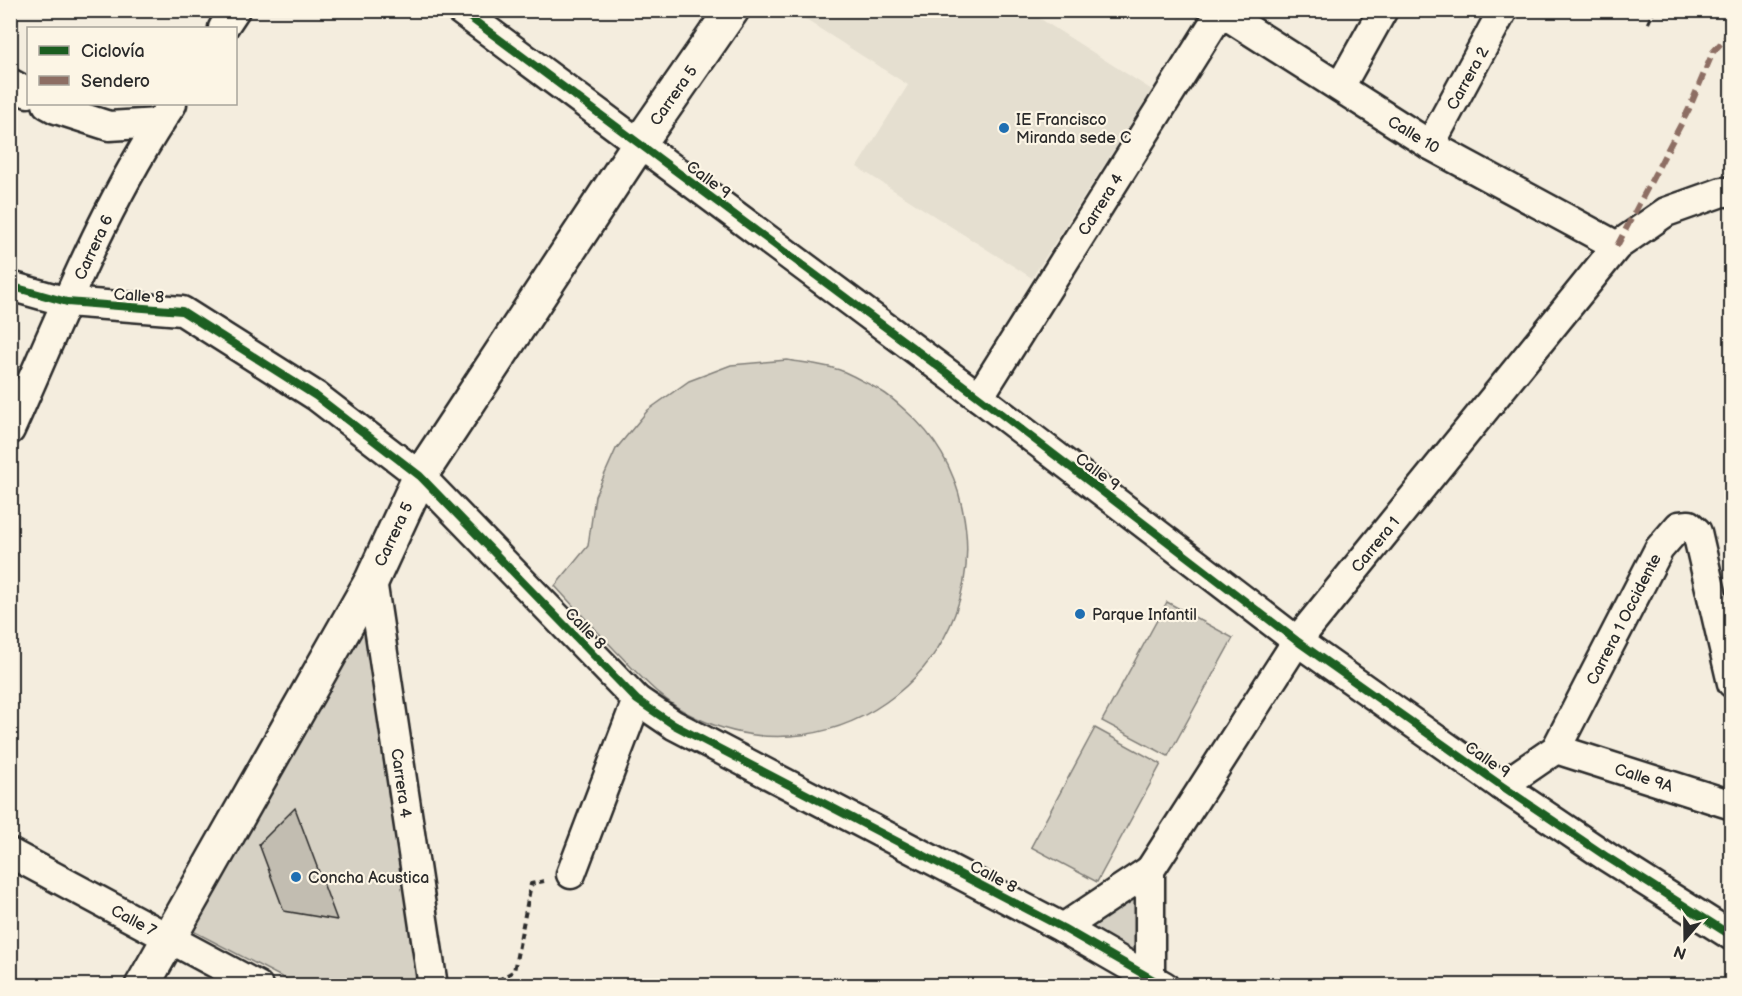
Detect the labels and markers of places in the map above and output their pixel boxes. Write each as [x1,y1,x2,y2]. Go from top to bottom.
place label: IE Francisco Miranda sede C [1016,111,1131,148]
marker: IE Francisco Miranda sede C [997,121,1011,135]
place label: Parque Infantil [1092,606,1197,625]
marker: Parque Infantil [1073,607,1087,621]
place label: Concha Acustica [308,869,429,888]
marker: Concha Acustica [289,870,303,884]

